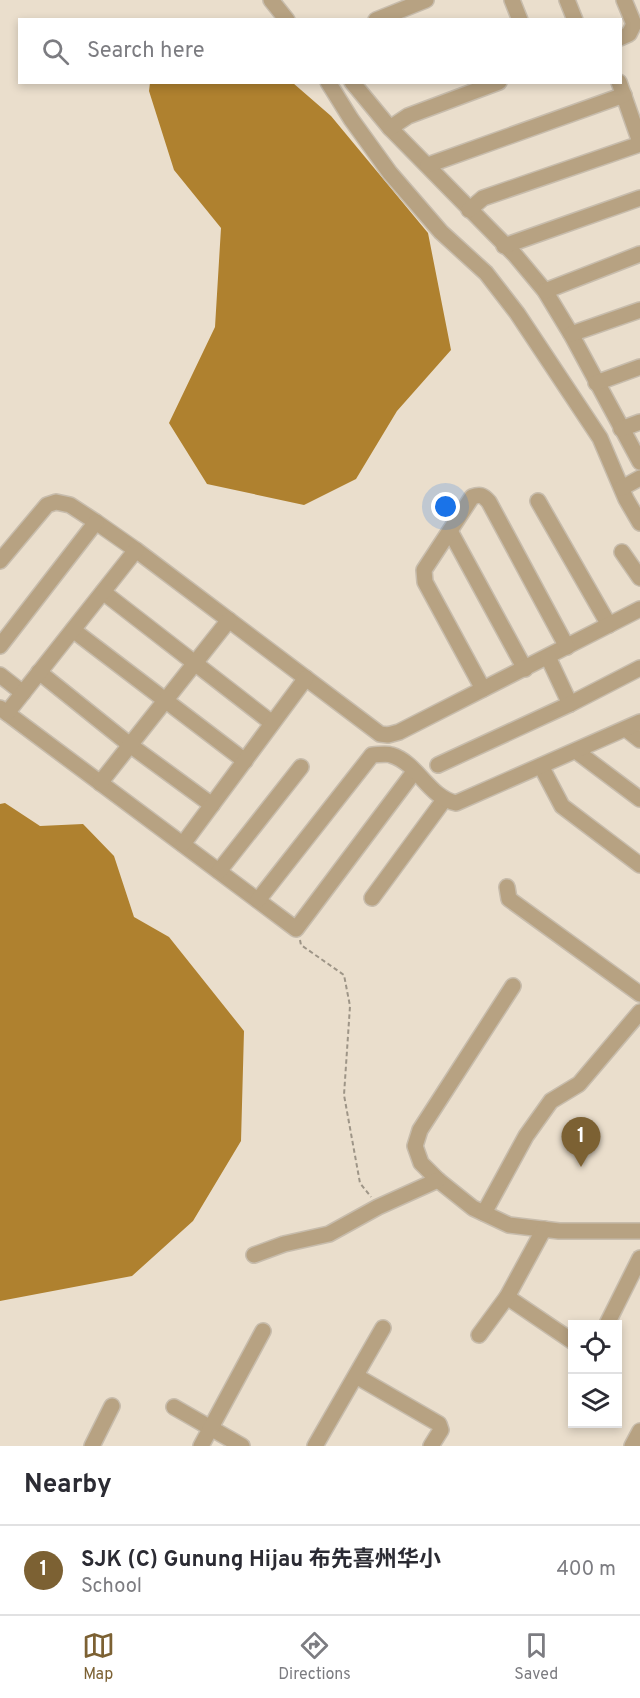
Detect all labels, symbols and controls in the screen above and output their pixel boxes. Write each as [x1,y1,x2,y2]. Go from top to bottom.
search box [18,18,622,84]
icon: search [39,35,72,68]
text: Search here [87,38,205,65]
your location [431,492,460,521]
pin: 1 [562,1118,600,1167]
map controls [568,1320,622,1428]
button: locate [568,1320,622,1374]
button: layers [568,1374,622,1428]
text: Nearby [24,1469,112,1502]
text: SJK (C) Gunung Hijau 布先喜州华小 [81,1547,441,1574]
text: 1 [40,1557,48,1583]
text: 400 m [556,1557,616,1583]
text: School [81,1574,142,1600]
tab: Map [82,1629,115,1685]
tab: Directions [278,1629,351,1685]
tab: Saved [514,1629,558,1685]

